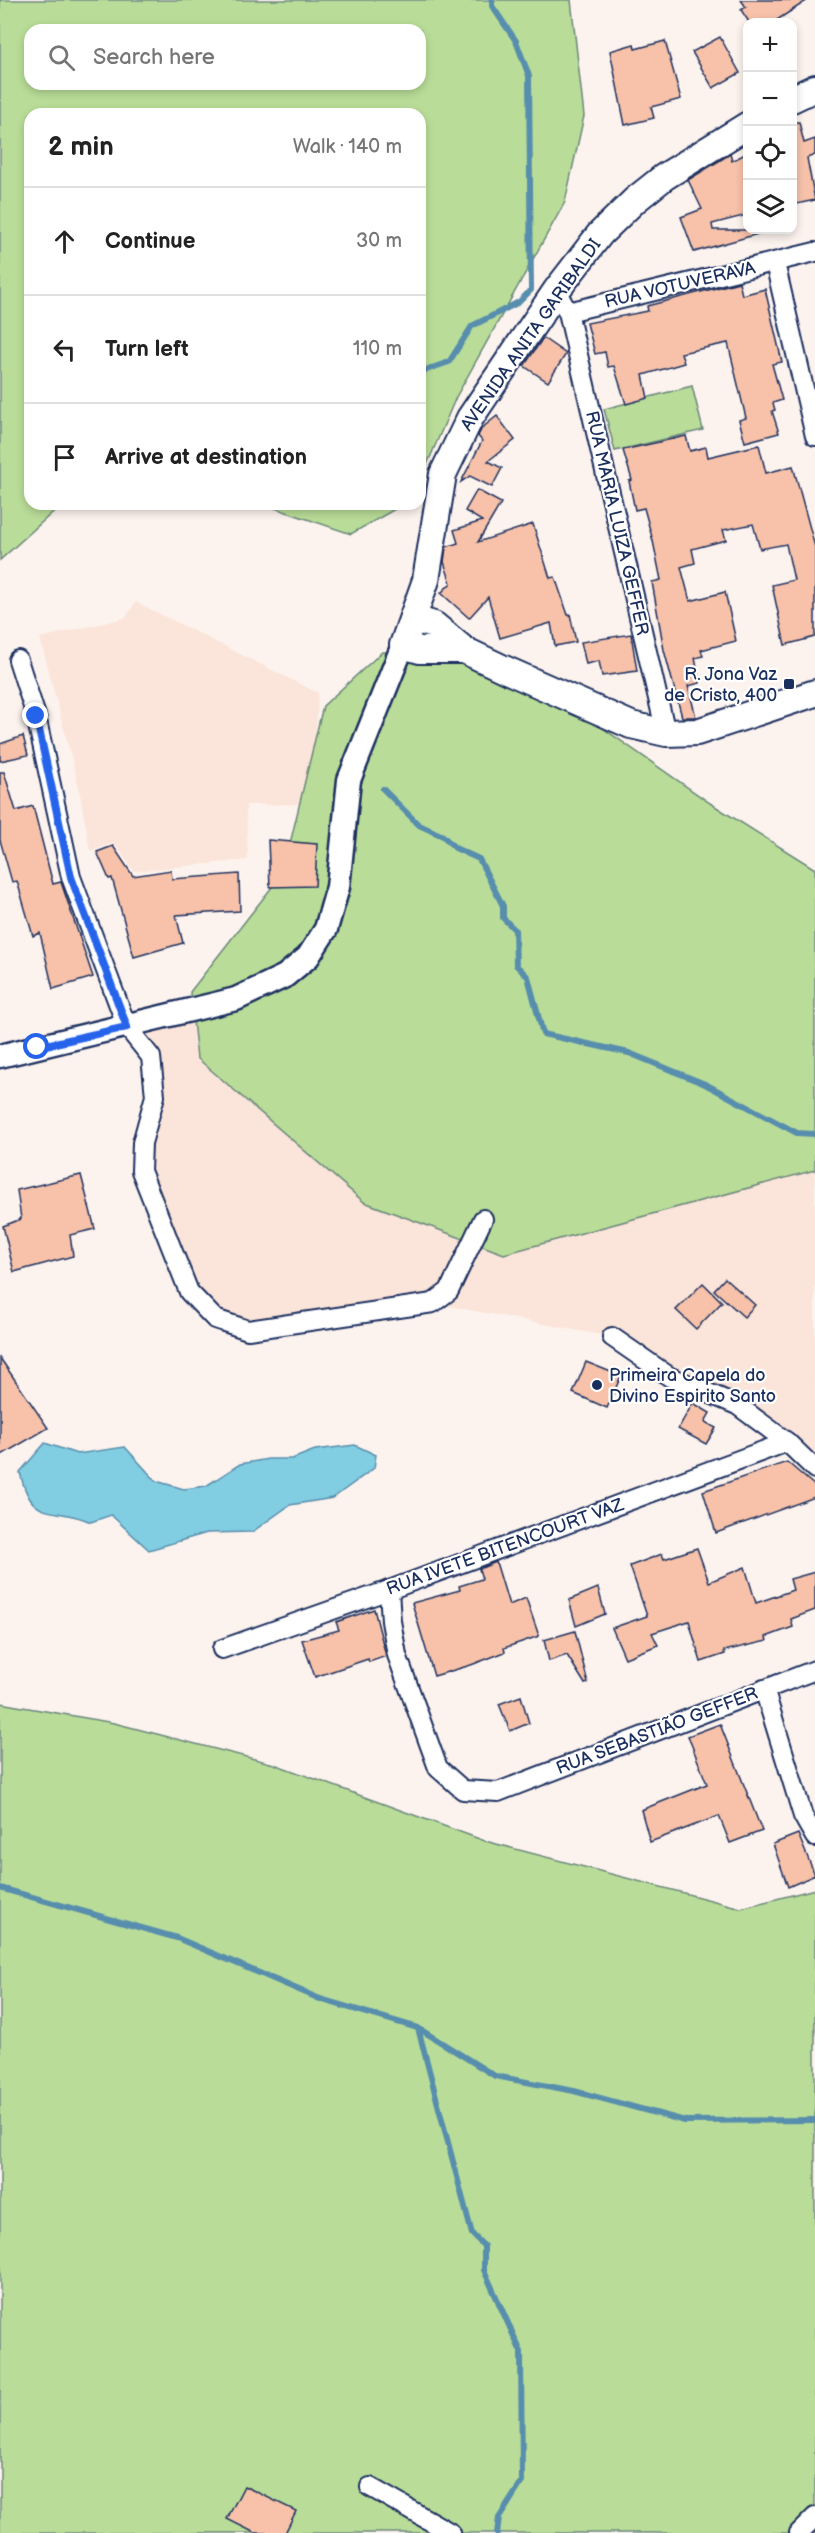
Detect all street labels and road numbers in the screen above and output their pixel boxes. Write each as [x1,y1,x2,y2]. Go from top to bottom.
street label: AVENIDA ANITA GARIBALDI [456,235,606,435]
street label: RUA VOTUVERAVA [603,257,757,313]
street label: RUA MARIA LUIZA GEFFER [581,409,653,637]
street label: RUA IVETE BITENCOURT VAZ [384,1494,626,1600]
street label: RUA SEBASTIÃO GEFFER [553,1682,761,1779]

